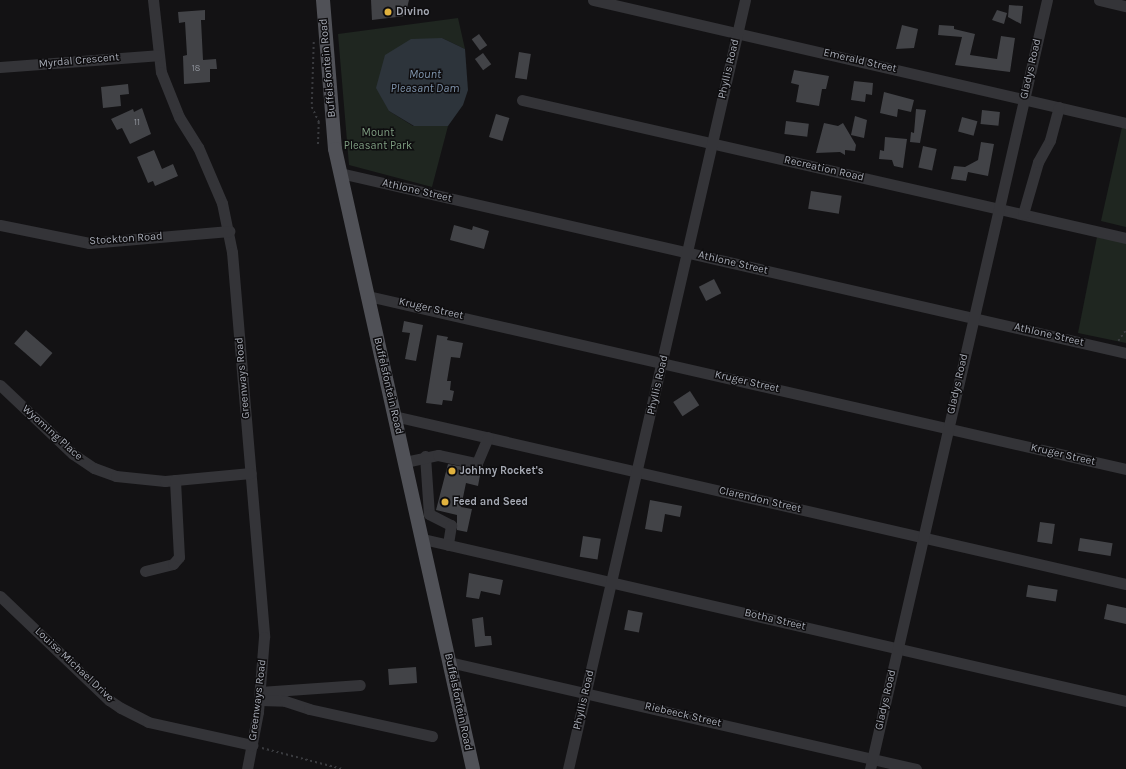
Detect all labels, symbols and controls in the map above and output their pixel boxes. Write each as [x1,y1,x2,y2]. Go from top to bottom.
place label: Divino [396,5,430,19]
marker: Divino [383,7,393,17]
street label: Buffelsfontein Road [317,18,339,118]
street label: Phyllis Road [716,38,742,100]
street label: Gladys Road [1018,38,1044,100]
street label: Emerald Street [822,46,898,76]
street label: Myrdal Crescent [38,51,120,71]
house number: 18 [192,63,200,73]
water label: Mount Pleasant Dam [391,68,459,96]
house number: 11 [134,117,140,127]
park label: Mount Pleasant Park [344,127,412,153]
street label: Recreation Road [783,153,865,185]
street label: Athlone Street [381,177,453,205]
street label: Stockton Road [89,230,163,248]
street label: Athlone Street [697,249,769,277]
street label: Kruger Street [397,295,465,323]
street label: Athlone Street [1013,321,1085,349]
street label: Buffelsfontein Road [370,336,406,436]
street label: Greenways Road [233,337,253,419]
street label: Gladys Road [945,353,971,415]
street label: Phyllis Road [645,354,671,416]
street label: Kruger Street [713,368,781,396]
street label: Wyoming Place [19,402,85,464]
street label: Kruger Street [1029,441,1097,469]
place label: Johhny Rocket's [460,464,544,478]
marker: Johhny Rocket's [447,466,457,476]
street label: Clarendon Street [718,484,802,516]
place label: Feed and Seed [453,495,528,509]
marker: Feed and Seed [440,497,450,507]
street label: Botha Street [743,607,807,633]
street label: Louise Michael Drive [32,625,116,705]
street label: Buffelsfontein Road [441,652,475,752]
street label: Greenways Road [246,659,270,741]
street label: Phyllis Road [571,669,597,731]
street label: Gladys Road [873,669,899,731]
street label: Riebeeck Street [643,700,723,730]

